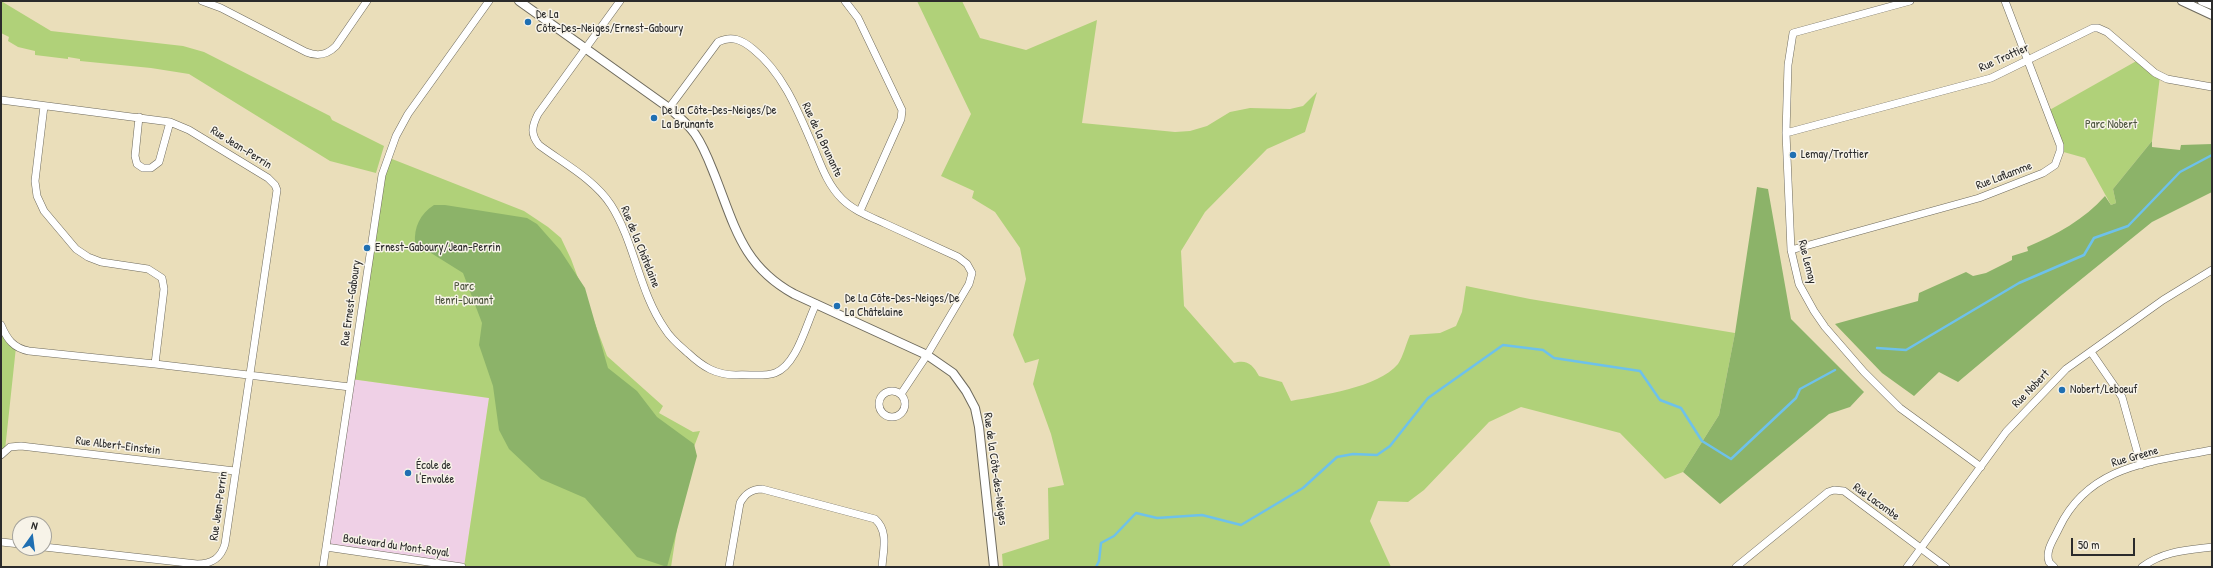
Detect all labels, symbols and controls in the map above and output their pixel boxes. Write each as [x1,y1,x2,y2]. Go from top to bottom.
place label: De La Côte-Des-Neiges/Ernest-Gaboury [536,8,683,36]
marker: De La Côte-Des-Neiges/Ernest-Gaboury [523,17,533,27]
street label: Rue Trottier [1977,41,2031,75]
street label: Rue de la Brunante [798,100,846,180]
place label: De La Côte-Des-Neiges/De La Brunante [662,104,776,132]
marker: De La Côte-Des-Neiges/De La Brunante [649,113,659,123]
park label: Parc Nobert [2085,118,2137,132]
street label: Rue Jean-Perrin [208,123,274,173]
place label: Lemay/Trottier [1801,148,1869,162]
marker: Lemay/Trottier [1788,150,1798,160]
street label: Rue Laflamme [1974,159,2034,193]
street label: Rue de la Châtelaine [617,204,663,290]
street label: Rue Lemay [1795,238,1819,286]
place label: Ernest-Gaboury/Jean-Perrin [375,241,501,255]
marker: Ernest-Gaboury/Jean-Perrin [362,243,372,253]
street label: Rue Ernest-Gaboury [338,259,364,347]
park label: Parc Henri-Dunant [435,280,493,308]
place label: De La Côte-Des-Neiges/De La Châtelaine [845,292,959,320]
marker: De La Côte-Des-Neiges/De La Châtelaine [832,301,842,311]
street label: Rue Nobert [2009,367,2053,411]
place label: Nobert/Leboeuf [2070,383,2138,397]
marker: Nobert/Leboeuf [2057,385,2067,395]
street label: Rue de la Côte-des-Neiges [980,412,1010,526]
street label: Rue Albert-Einstein [75,434,161,458]
street label: Rue Greene [2110,443,2160,471]
place label: École de l'Envolée [416,459,454,487]
marker: École de l'Envolée [403,468,413,478]
street label: Rue Jean-Perrin [207,470,231,542]
street label: Rue Lacombe [1850,480,1902,524]
north arrow [12,516,52,556]
text: N [30,518,39,533]
scale bar [2073,530,2137,556]
street label: Boulevard du Mont-Royal [342,531,450,561]
text: 50 m [2078,536,2099,553]

